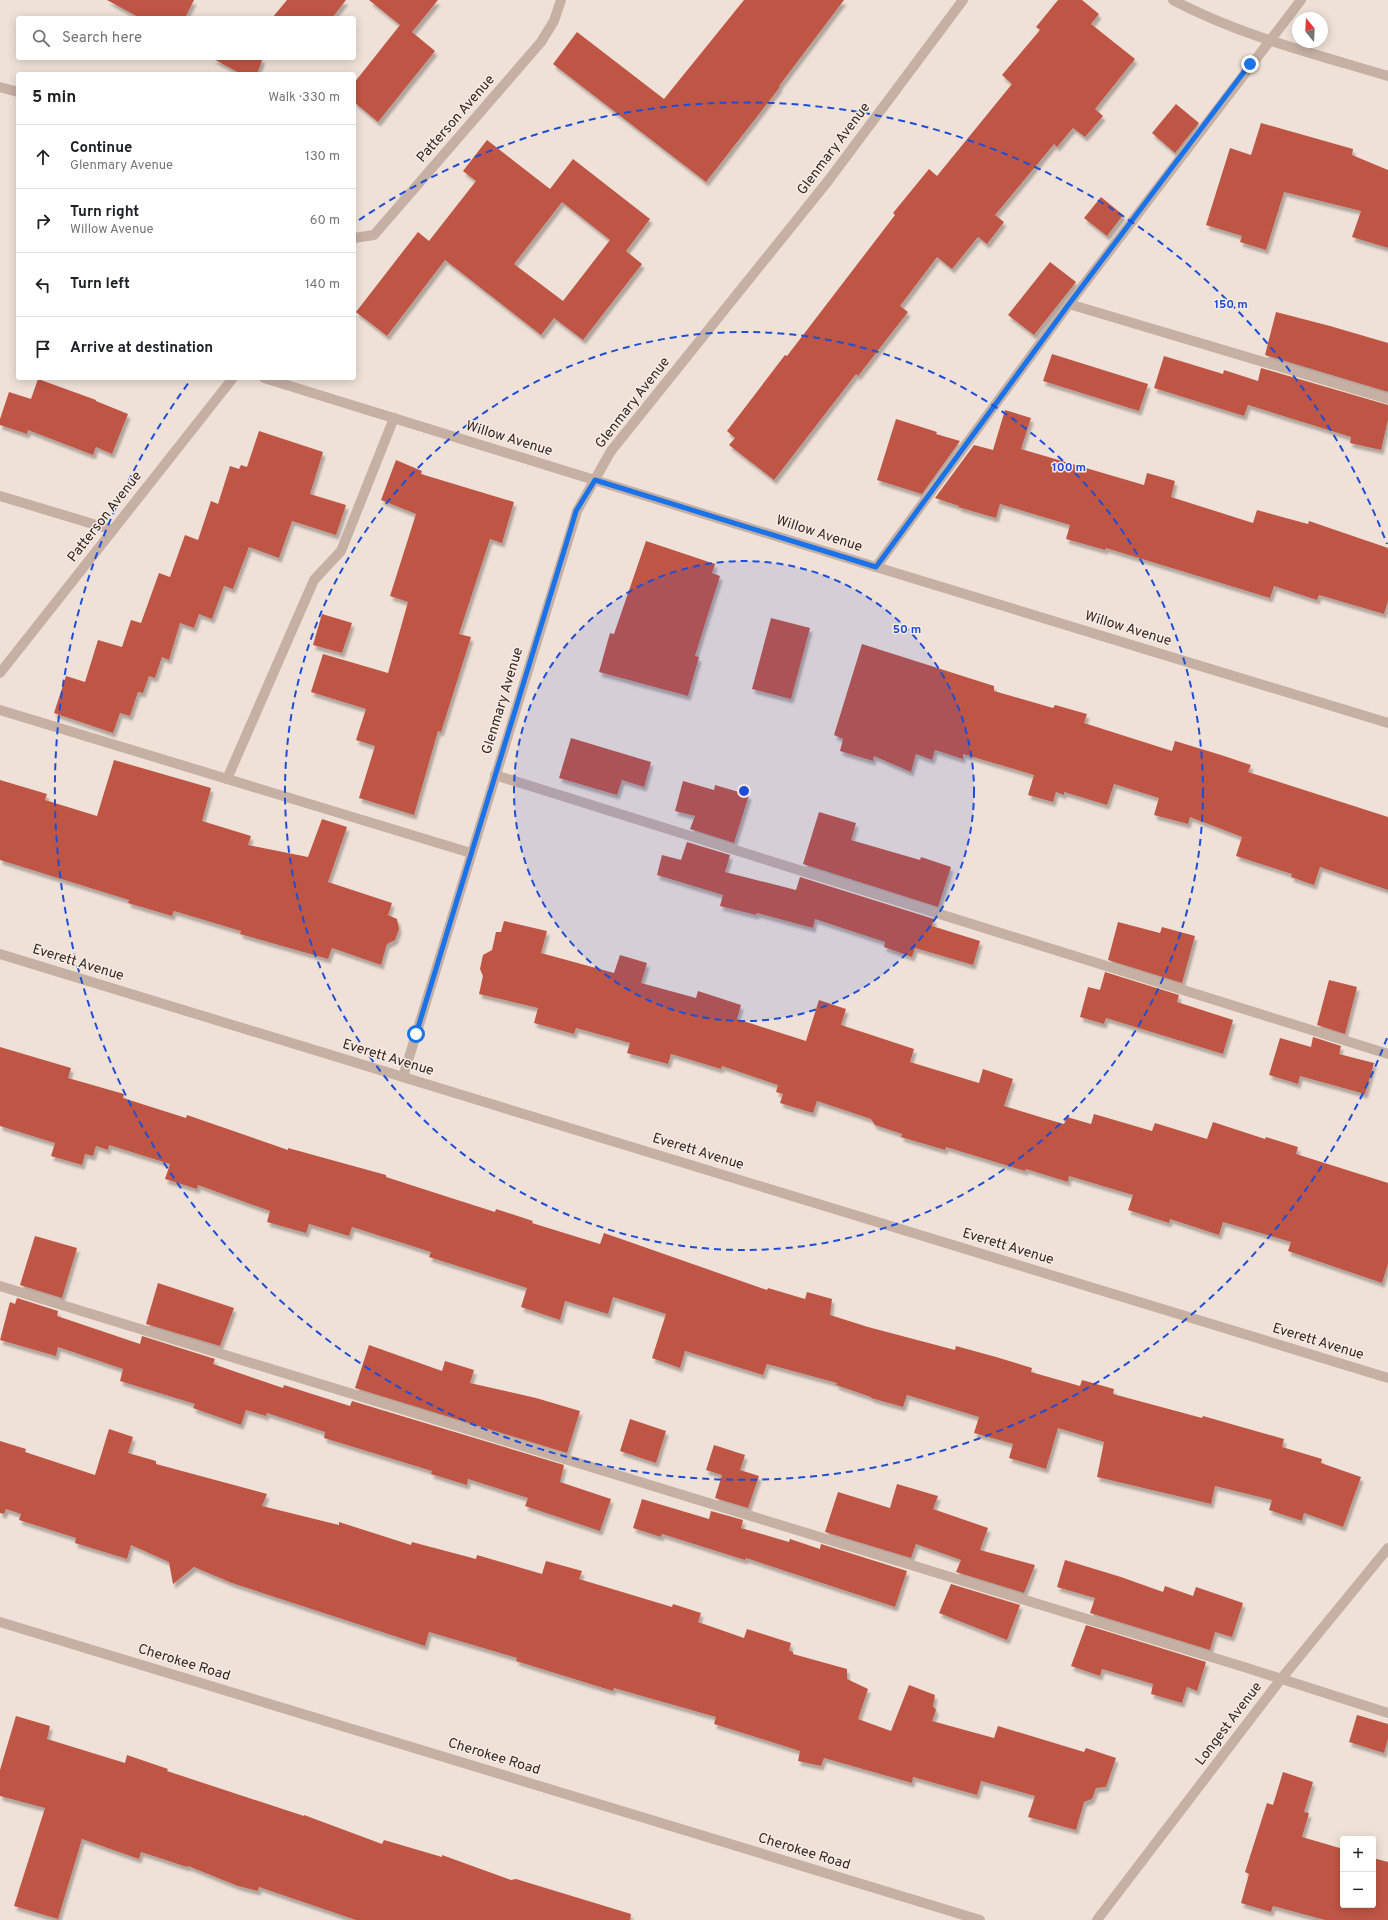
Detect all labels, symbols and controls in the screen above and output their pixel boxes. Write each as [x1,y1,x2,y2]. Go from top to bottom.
north arrow [1292,12,1328,48]
search box [16,16,356,60]
icon: search [30,27,52,49]
text: Search here [62,29,142,48]
route end [1241,55,1259,73]
street label: Patterson Avenue [413,72,499,166]
text: 5 min [32,87,76,109]
text: Walk · 330 m [268,90,340,106]
street label: Glenmary Avenue [794,100,874,198]
text: Continue [70,139,132,158]
icon: ahead [32,146,54,168]
text: 130 m [305,149,340,165]
text: Glenmary Avenue [70,158,173,174]
text: Turn right [70,203,139,222]
icon: right [32,210,54,232]
text: 60 m [310,213,340,229]
text: Willow Avenue [70,222,153,238]
icon: left [32,274,54,296]
text: Turn left [70,275,130,294]
text: 140 m [305,277,340,293]
text: 150 m [1214,297,1248,313]
icon: arrive [32,338,54,360]
text: Arrive at destination [70,339,213,358]
street label: Glenmary Avenue [592,354,674,452]
street label: Willow Avenue [464,418,554,460]
text: 100 m [1052,460,1086,476]
street label: Patterson Avenue [64,468,146,566]
street label: Willow Avenue [774,512,864,556]
street label: Willow Avenue [1083,608,1173,650]
text: 50 m [893,622,921,638]
street label: Glenmary Avenue [479,645,527,757]
centre of rings [737,784,751,798]
street label: Everett Avenue [30,941,126,985]
route start [407,1025,425,1043]
street label: Everett Avenue [340,1036,436,1080]
street label: Everett Avenue [650,1130,746,1174]
street label: Everett Avenue [960,1225,1056,1269]
street label: Everett Avenue [1270,1320,1366,1364]
street label: Cherokee Road [136,1641,232,1685]
street label: Longest Avenue [1192,1679,1266,1769]
street label: Cherokee Road [446,1735,542,1779]
street label: Cherokee Road [756,1830,852,1874]
map controls [1340,1836,1376,1908]
button: + [1340,1836,1376,1872]
button: − [1340,1872,1376,1908]

